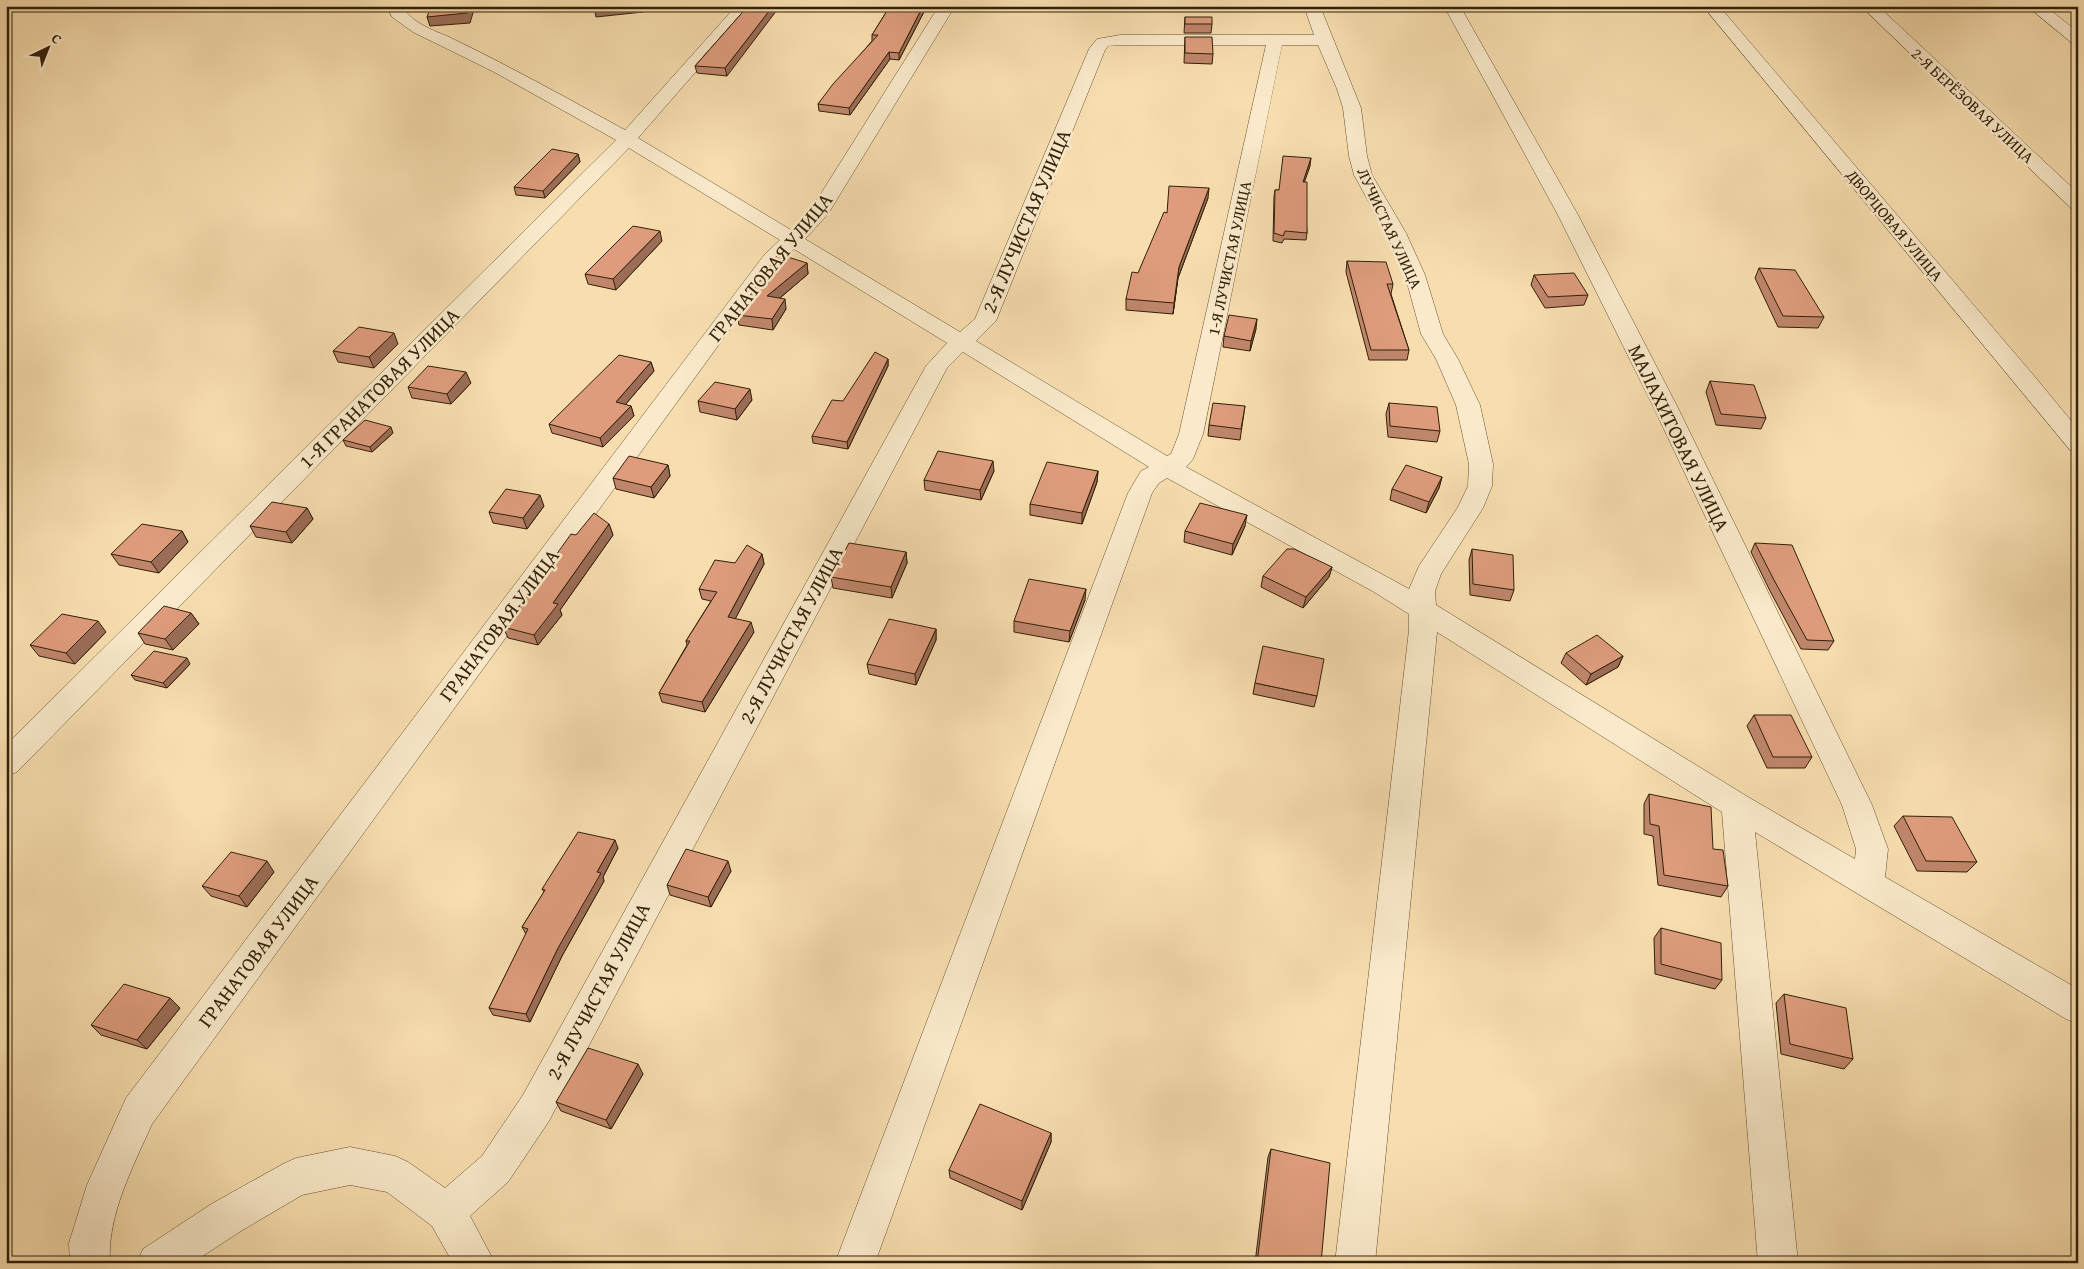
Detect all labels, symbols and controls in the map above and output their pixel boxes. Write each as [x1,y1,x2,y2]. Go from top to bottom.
north arrow [22,22,72,72]
text: С [47,28,67,49]
street label: 2-Я БЕРЁЗОВАЯ УЛИЦА [1906,42,2040,169]
street label: 2-Я ЛУЧИСТАЯ УЛИЦА [974,124,1077,317]
street label: ЛУЧИСТАЯ УЛИЦА [1351,163,1429,293]
street label: ДВОРЦОВАЯ УЛИЦА [1840,163,1949,287]
street label: 1-Я ЛУЧИСТАЯ УЛИЦА [1201,178,1257,338]
street label: ГРАНАТОВАЯ УЛИЦА [700,186,839,347]
street label: 1-Я ГРАНАТОВАЯ УЛИЦА [292,301,466,475]
street label: МАЛАХИТОВАЯ УЛИЦА [1622,339,1737,536]
street label: 2-Я ЛУЧИСТАЯ УЛИЦА [732,541,850,729]
street label: ГРАНАТОВАЯ УЛИЦА [432,542,566,707]
street label: ГРАНАТОВАЯ УЛИЦА [191,868,325,1033]
street label: 2-Я ЛУЧИСТАЯ УЛИЦА [539,897,657,1085]

